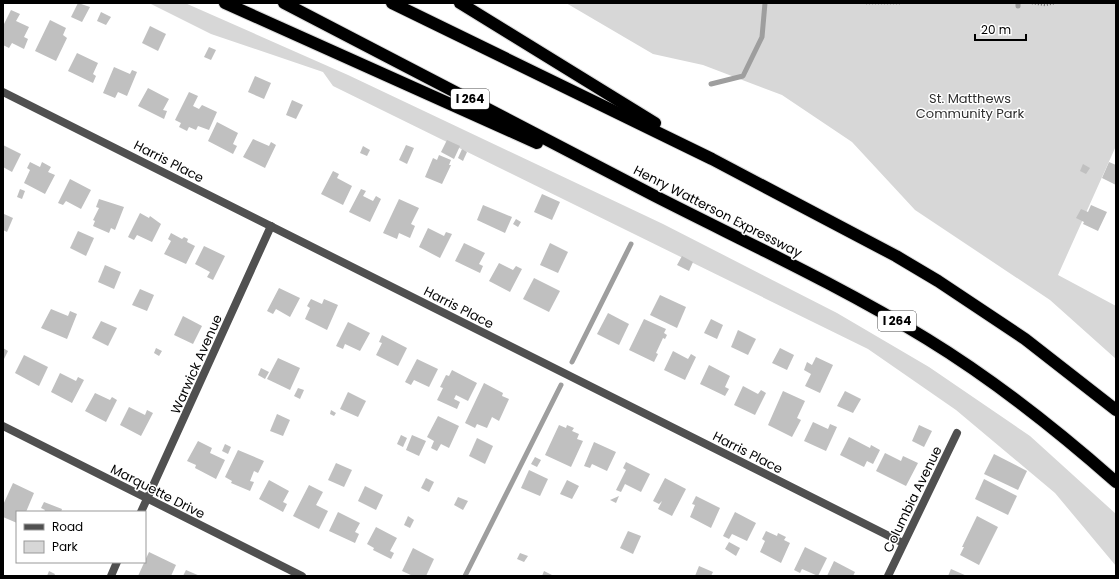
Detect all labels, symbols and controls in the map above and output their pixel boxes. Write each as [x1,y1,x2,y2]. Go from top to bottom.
scale bar [975,16,1026,42]
text: 20 m [981,21,1011,38]
road number: I 264 [451,89,489,109]
park label: St. Matthews Community Park [916,89,1024,123]
street label: Harris Place [130,136,207,187]
street label: Henry Watterson Expressway [630,161,806,263]
street label: Harris Place [420,282,497,333]
street label: Warwick Avenue [166,311,227,417]
road number: I 264 [878,311,916,331]
street label: Harris Place [709,427,786,478]
street label: Columbia Avenue [878,443,946,556]
street label: Marquette Drive [107,459,208,523]
legend [16,511,146,563]
text: Road [52,518,83,535]
text: Park [52,538,79,555]

